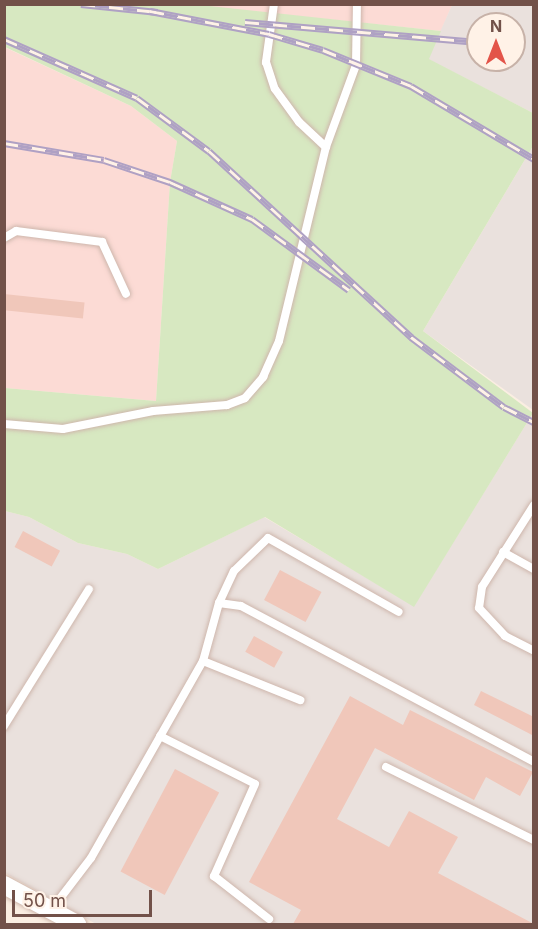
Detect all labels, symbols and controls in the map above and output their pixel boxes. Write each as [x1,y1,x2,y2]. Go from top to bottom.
north arrow [466,12,526,72]
text: N [490,16,502,36]
scale bar [15,878,154,916]
text: 50 m [23,890,66,911]

